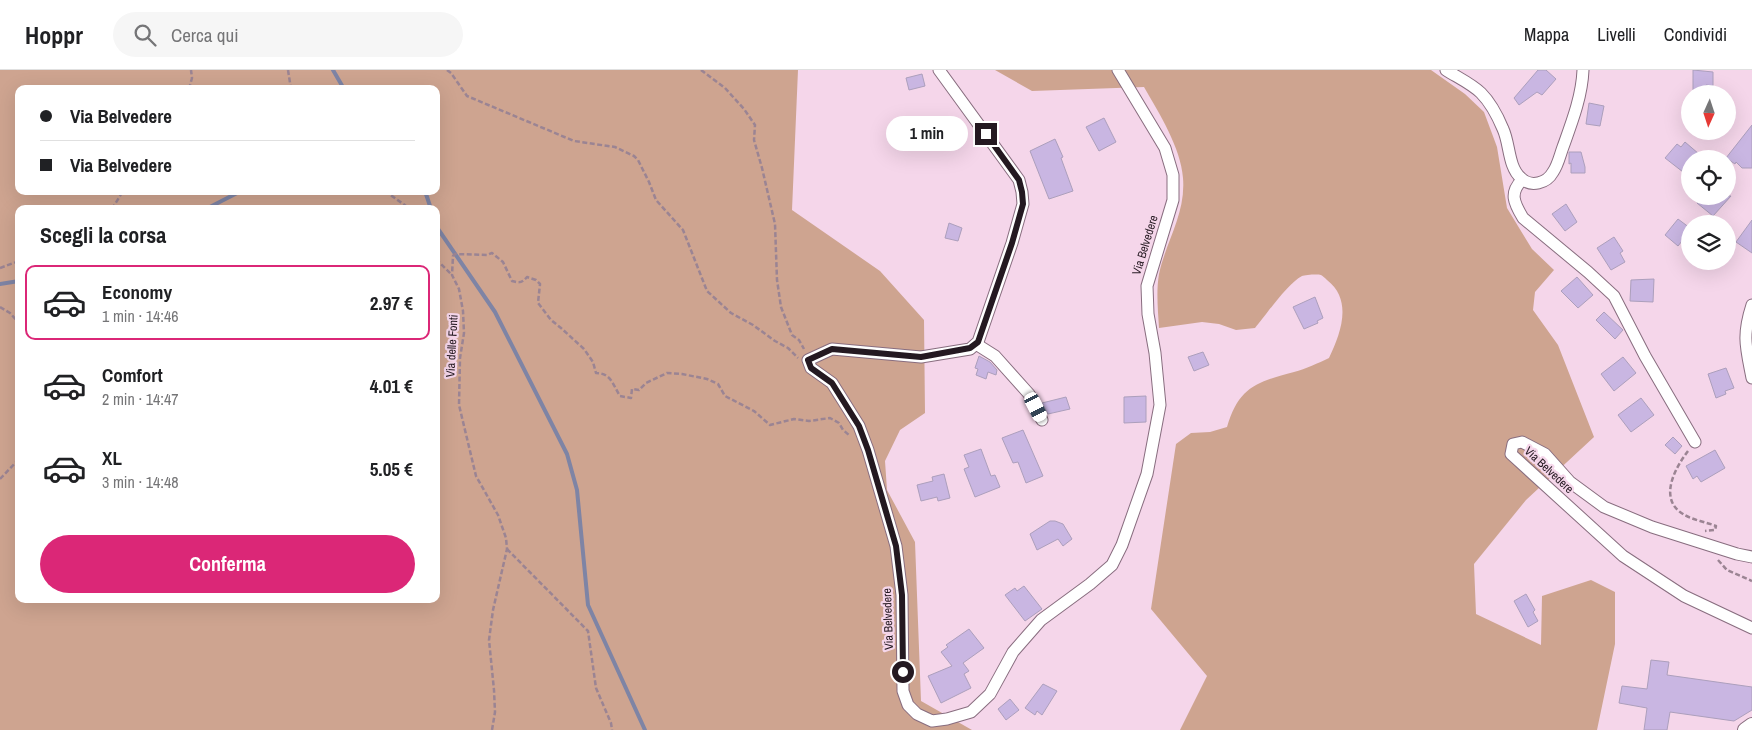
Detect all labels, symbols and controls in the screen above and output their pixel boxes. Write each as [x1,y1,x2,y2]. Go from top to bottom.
search box [113,12,463,57]
text: Hoppr [25,19,83,51]
icon: search [131,21,159,49]
text: Cerca qui [171,22,238,48]
text: Mappa [1524,22,1569,47]
text: Livelli [1597,22,1636,47]
text: Condividi [1664,22,1727,47]
north arrow [1681,85,1736,140]
map controls [1681,85,1736,270]
text: Via Belvedere [70,103,172,129]
callout: 1 min [886,116,968,152]
text: 1 min [910,122,944,144]
route end [975,123,997,145]
button: locate [1681,150,1736,205]
text: Via Belvedere [70,152,172,178]
street label: Via Belvedere [1128,213,1162,277]
button: layers [1681,215,1736,270]
text: Scegli la corsa [40,220,166,250]
text: Economy [102,279,172,305]
icon: car [42,280,87,325]
text: 2.97 € [370,290,413,316]
text: 1 min · 14:46 [102,305,179,327]
street label: Via delle Fonti [442,314,462,378]
text: Comfort [102,362,163,388]
icon: car [42,363,87,408]
text: 4.01 € [370,373,413,399]
text: 2 min · 14:47 [102,388,179,410]
car [1022,390,1049,424]
street label: Via Belvedere [1521,443,1577,497]
text: XL [102,445,122,471]
icon: car [42,446,87,491]
text: 5.05 € [370,456,413,482]
text: 3 min · 14:48 [102,471,179,493]
button: Conferma [40,535,415,593]
street label: Via Belvedere [879,588,897,650]
route start [892,661,914,683]

